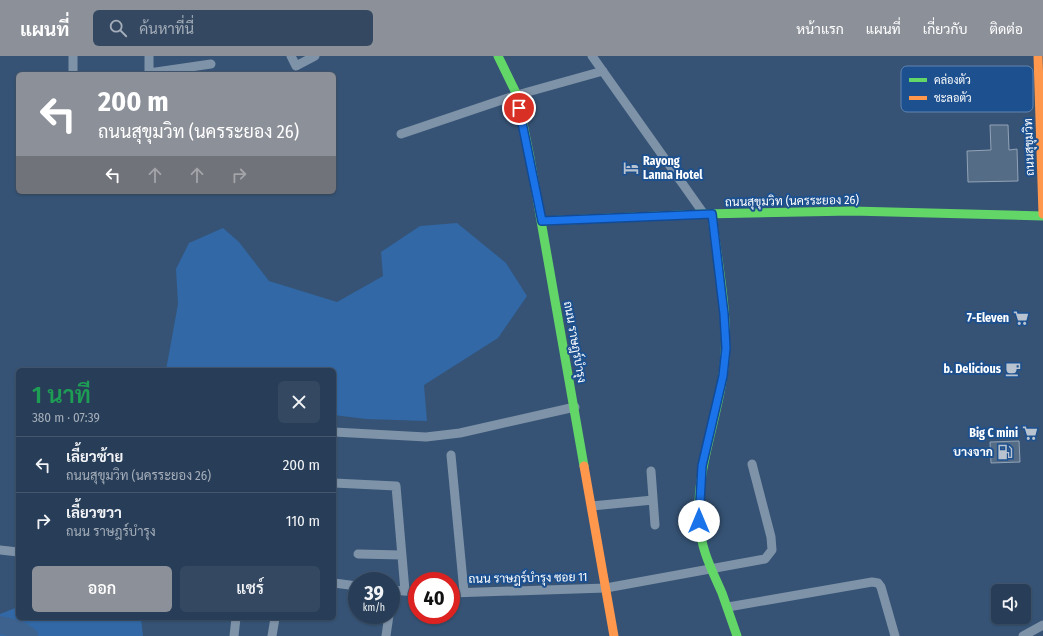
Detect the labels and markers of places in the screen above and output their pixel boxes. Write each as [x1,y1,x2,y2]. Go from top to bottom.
pin [502,91,536,125]
place label: Rayong Lanna Hotel [643,154,703,182]
hotel icon: Rayong Lanna Hotel [622,159,640,177]
supermarket icon: 7-Eleven [1012,309,1030,327]
place label: 7-Eleven [967,311,1009,325]
cafe icon: b. Delicious [1004,360,1022,378]
place label: b. Delicious [944,362,1002,376]
supermarket icon: Big C mini [1021,424,1039,442]
place label: Big C mini [969,426,1018,440]
fuel station icon: บางจาก [996,443,1014,461]
place label: บางจาก [953,445,993,459]

